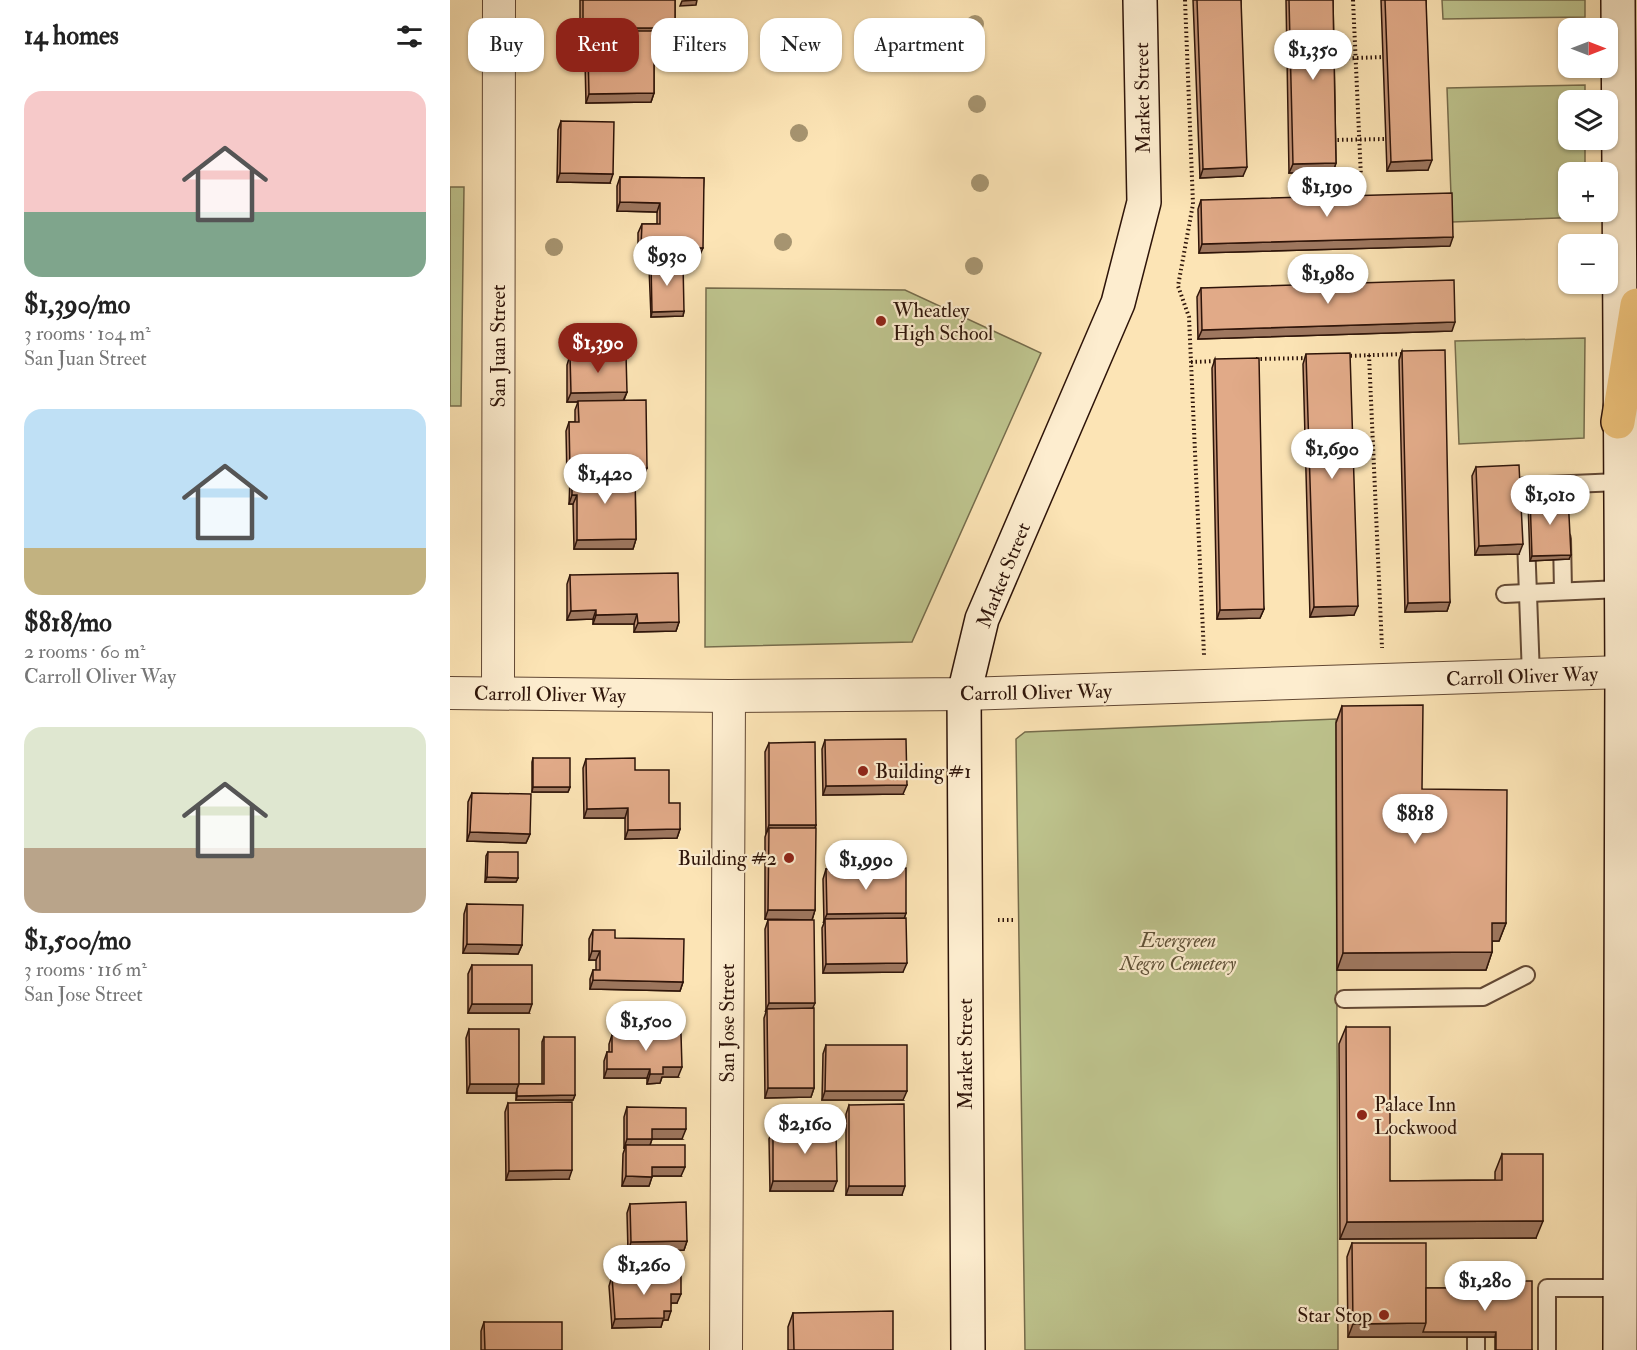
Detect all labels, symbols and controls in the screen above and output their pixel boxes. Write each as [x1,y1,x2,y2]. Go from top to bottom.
chip: Buy [468,18,544,72]
chip: Rent [556,18,639,72]
chip: Filters [651,18,748,72]
chip: New [760,18,842,72]
chip: Apartment [854,18,985,72]
north arrow [1558,18,1618,78]
map controls [1558,18,1618,294]
text: 14 homes [24,20,119,52]
icon: filters [393,20,426,53]
pin: $1,350 [1264,30,1362,81]
text: $1,350 [1288,37,1338,62]
street label: Market Street [1129,42,1156,154]
button: layers [1558,90,1618,150]
icon: home [171,130,279,238]
button: + [1558,162,1618,222]
pin: $1,190 [1278,167,1376,218]
text: $1,190 [1302,174,1352,199]
button: − [1558,234,1618,294]
pin: $930 [631,236,703,287]
text: $930 [647,243,687,268]
pin: $1,980 [1279,254,1377,305]
text: $1,980 [1301,261,1355,286]
street label: San Juan Street [486,284,511,407]
text: $1,390/mo [24,289,130,321]
place label: Wheatley High School [892,298,993,346]
marker: Wheatley High School [874,314,888,328]
text: 3 rooms · 104 m² [24,321,151,346]
pin: $1,390 [549,323,647,374]
text: $1,390 [572,330,624,355]
text: San Juan Street [24,346,147,371]
pin: $1,690 [1283,429,1381,480]
text: $1,690 [1305,436,1359,461]
icon: home [171,448,279,556]
pin: $1,420 [556,454,654,505]
text: $1,420 [578,461,632,486]
pin: $1,010 [1501,475,1599,526]
text: $1,010 [1525,482,1575,507]
street label: Market Street [971,518,1036,631]
text: $818/mo [24,607,112,639]
text: 2 rooms · 60 m² [24,639,145,664]
street label: Carroll Oliver Way [1446,661,1600,692]
text: Carroll Oliver Way [24,664,176,689]
street label: Carroll Oliver Way [960,679,1113,706]
street label: Carroll Oliver Way [474,681,627,708]
place label: Building #1 [875,759,971,784]
marker: Building #1 [856,764,870,778]
icon: home [171,766,279,874]
pin: $818 [1379,794,1451,845]
text: $818 [1396,801,1434,826]
pin: $1,990 [817,840,915,891]
place label: Building #2 [678,846,777,871]
text: $1,990 [839,847,893,872]
marker: Building #2 [782,851,796,865]
text: $1,500/mo [24,925,131,957]
park label: Evergreen Negro Cemetery [1119,928,1236,976]
text: 3 rooms · 116 m² [24,957,147,982]
street label: San Jose Street [715,963,740,1082]
text: San Jose Street [24,982,143,1007]
street label: Market Street [953,998,978,1110]
pin: $1,500 [597,1001,695,1052]
text: $1,500 [620,1008,672,1033]
place label: Palace Inn Lockwood [1374,1092,1457,1140]
pin: $2,160 [756,1104,854,1155]
marker: Palace Inn Lockwood [1355,1108,1369,1122]
text: $2,160 [778,1111,832,1136]
pin: $1,260 [595,1245,693,1296]
text: $1,260 [617,1252,671,1277]
pin: $1,280 [1436,1261,1534,1312]
text: $1,280 [1459,1268,1512,1293]
place label: Star Stop [1297,1303,1372,1329]
marker: Star Stop [1377,1308,1391,1322]

